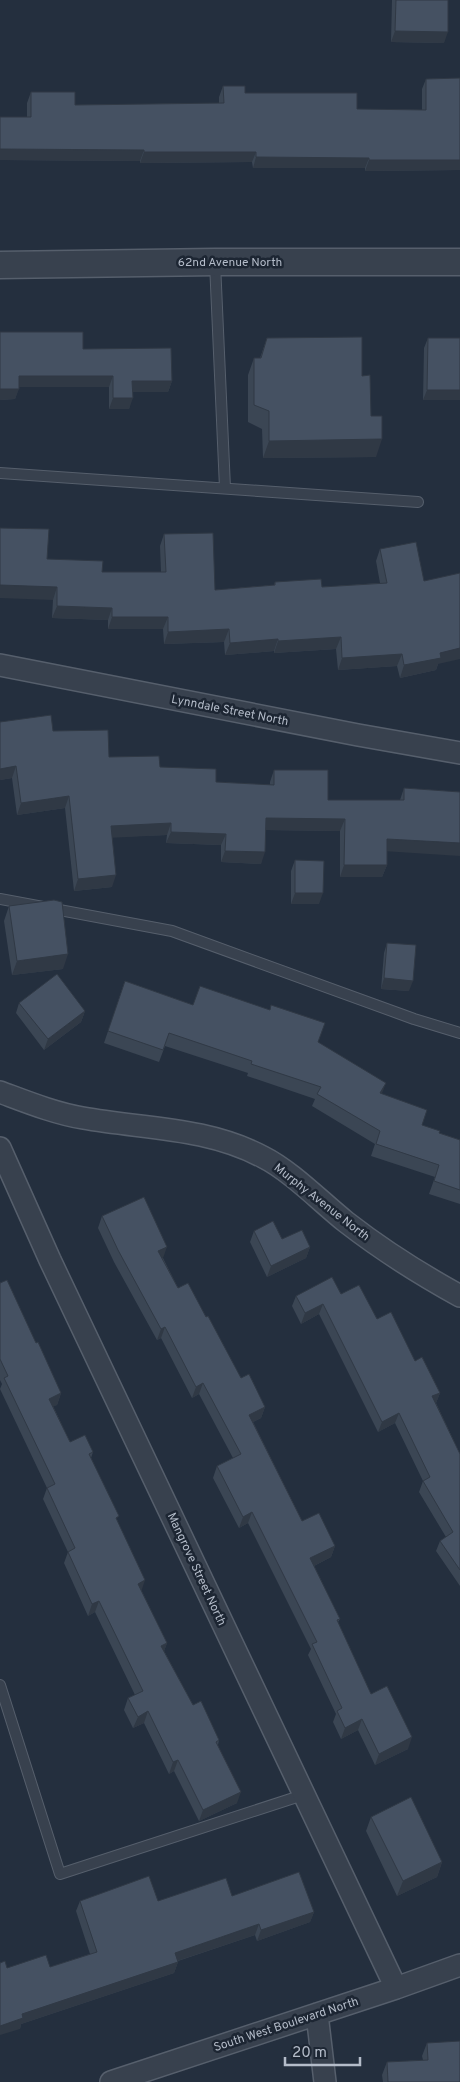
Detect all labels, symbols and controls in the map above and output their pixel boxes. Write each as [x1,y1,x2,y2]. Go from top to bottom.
street label: 62nd Avenue North [178,255,282,271]
street label: Lynndale Street North [170,692,290,730]
street label: Murphy Avenue North [270,1160,373,1245]
street label: Mangrove Street North [163,1510,229,1628]
street label: South West Boulevard North [212,1994,361,2056]
scale bar [285,2034,360,2066]
text: 20 m [292,2044,327,2063]

